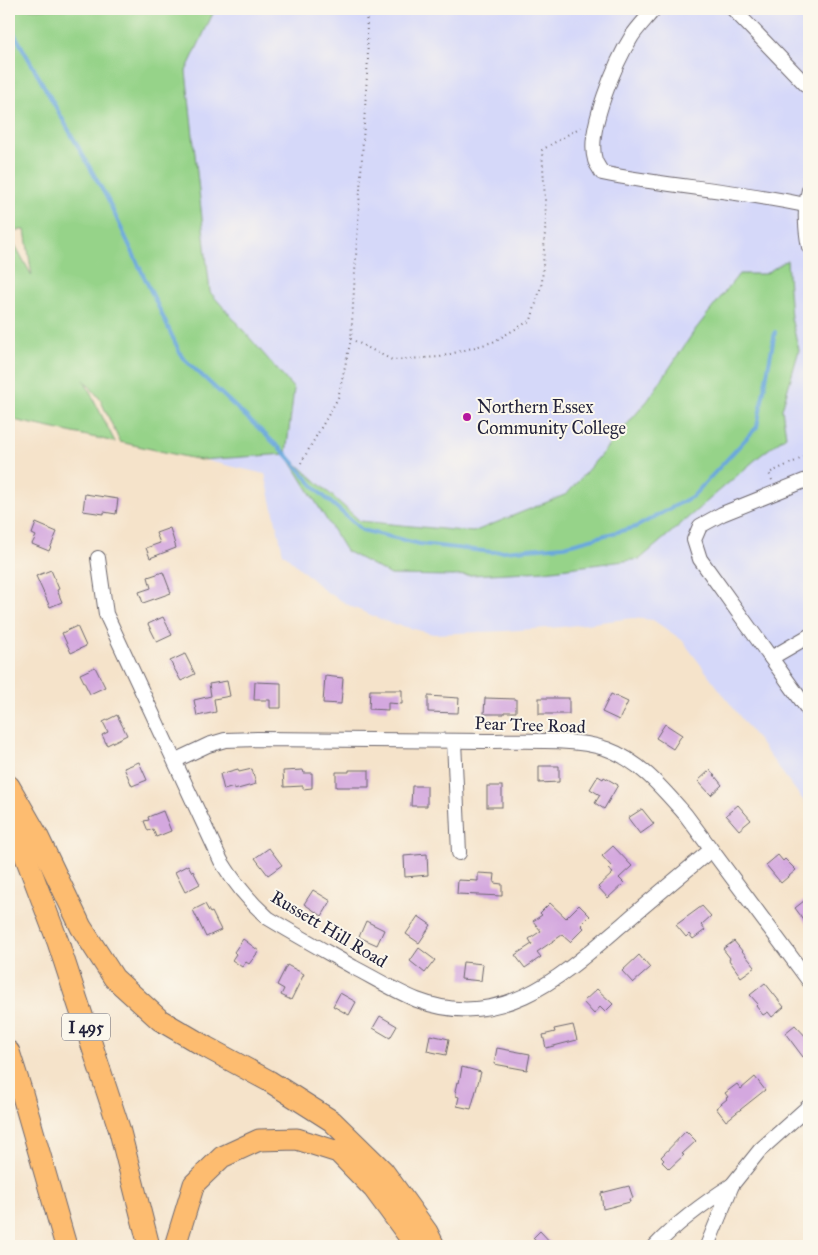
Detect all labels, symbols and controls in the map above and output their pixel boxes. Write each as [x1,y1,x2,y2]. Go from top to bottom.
place label: Northern Essex Community College [477,396,626,440]
marker: Northern Essex Community College [461,411,473,423]
street label: Pear Tree Road [474,712,586,738]
street label: Russett Hill Road [267,886,391,972]
road number: I 495 [62,1014,110,1040]

